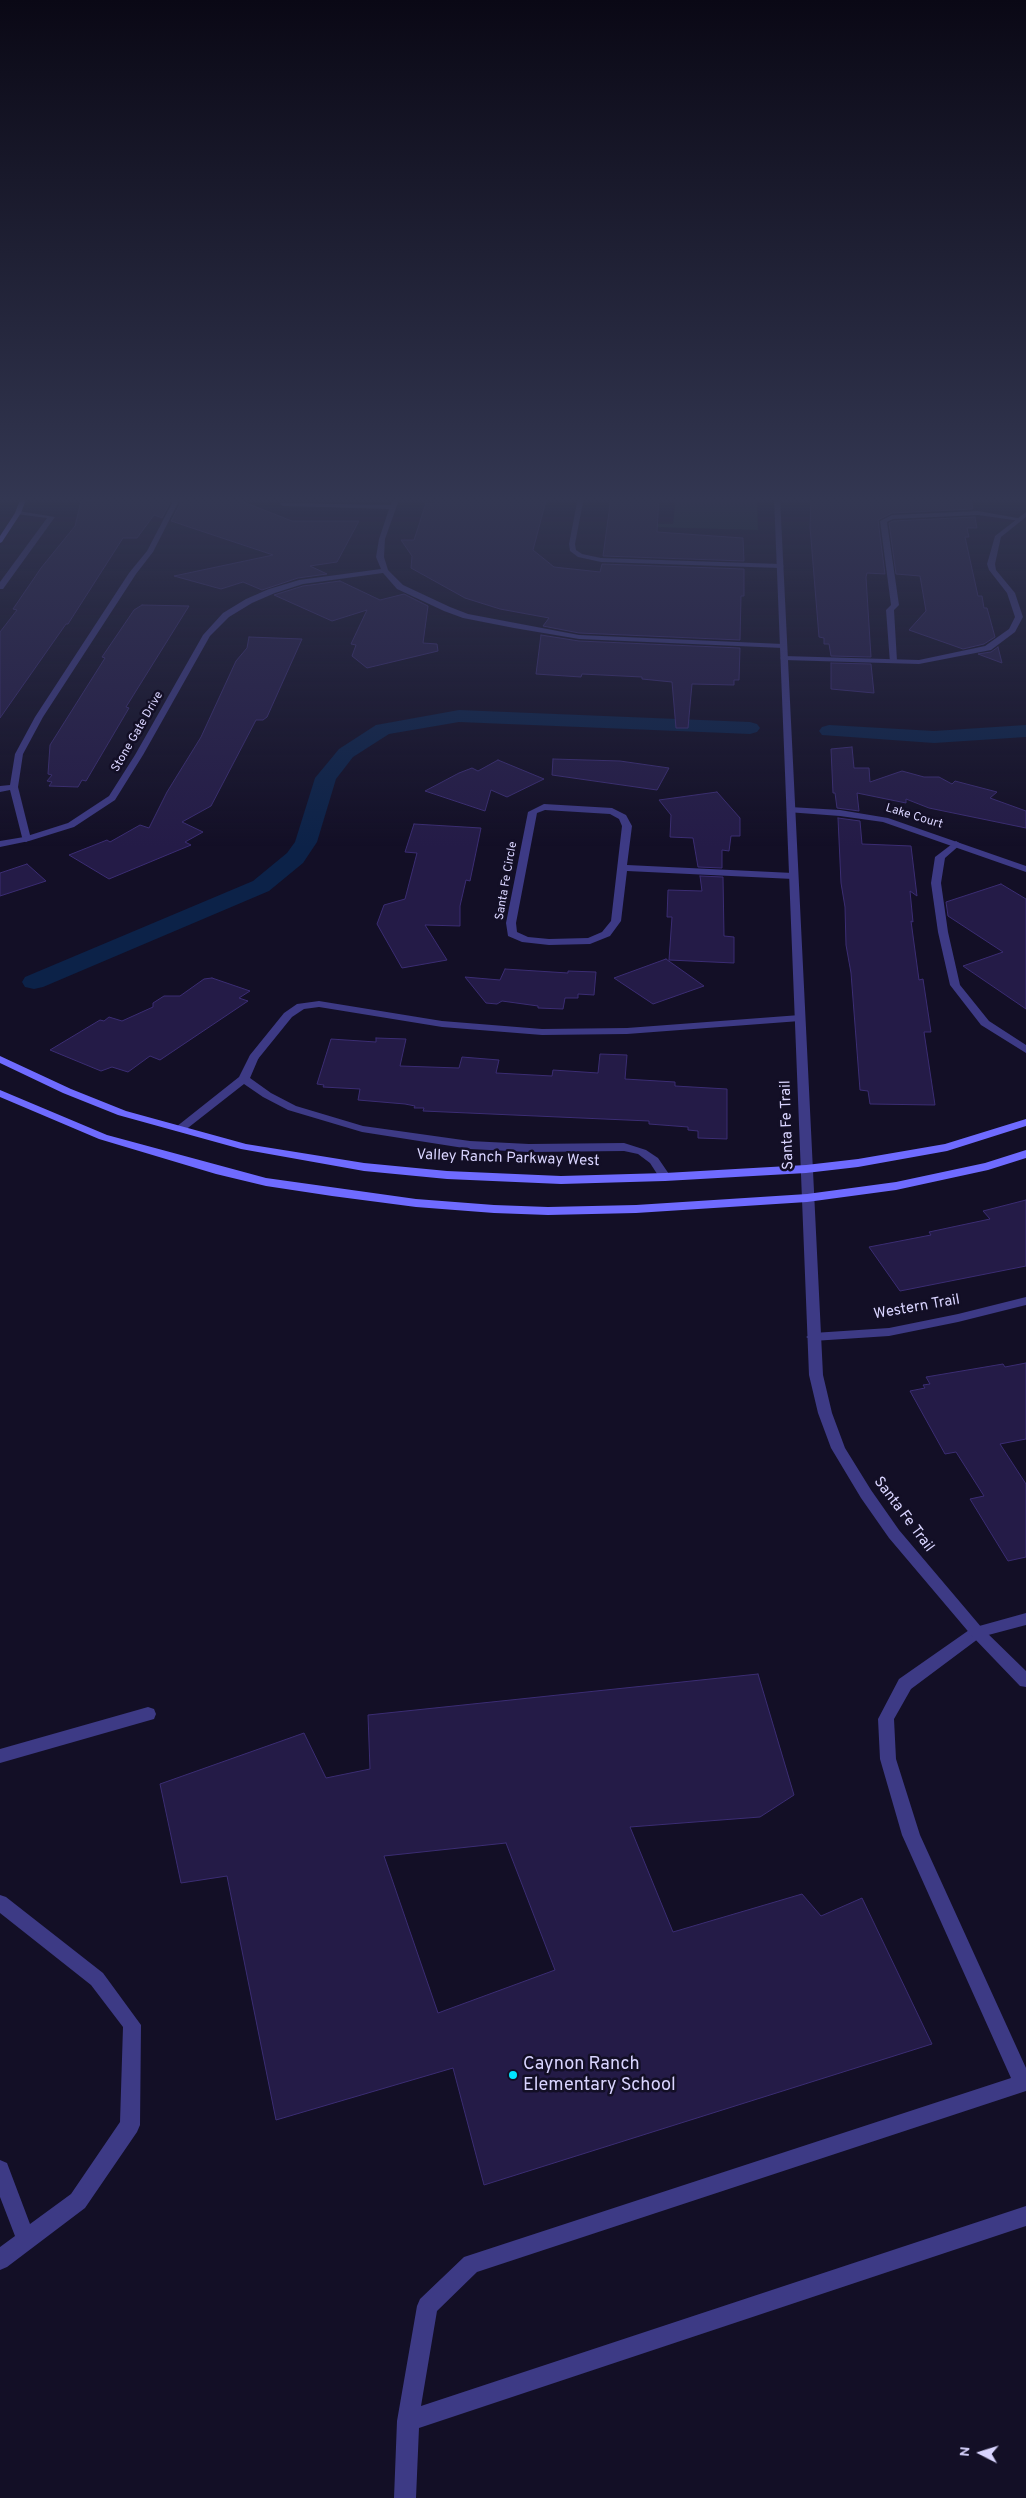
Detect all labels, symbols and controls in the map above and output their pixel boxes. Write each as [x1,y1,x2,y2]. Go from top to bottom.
street label: Stone Gate Drive [109,689,167,775]
street label: Lake Court [884,801,944,833]
street label: Santa Fe Circle [493,841,521,921]
street label: Santa Fe Trail [777,1080,799,1170]
street label: Valley Ranch Parkway West [416,1147,600,1171]
street label: Western Trail [873,1292,961,1324]
street label: Santa Fe Trail [869,1474,937,1556]
place label: Caynon Ranch Elementary School [523,2054,676,2096]
marker: Caynon Ranch Elementary School [507,2069,519,2081]
north arrow [956,2428,1006,2478]
text: N [957,2446,974,2457]

